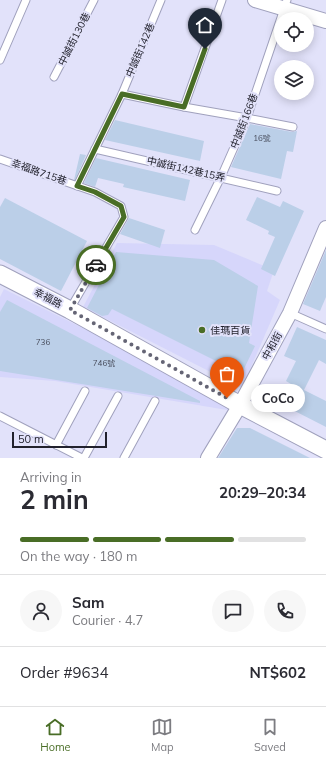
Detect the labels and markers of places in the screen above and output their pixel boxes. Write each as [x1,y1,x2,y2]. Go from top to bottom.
pin [188,8,222,49]
place label: 佳瑪百貨 [210,324,250,337]
marker: 佳瑪百貨 [197,325,207,335]
pin [210,357,244,398]
callout: CoCo [251,384,305,412]

